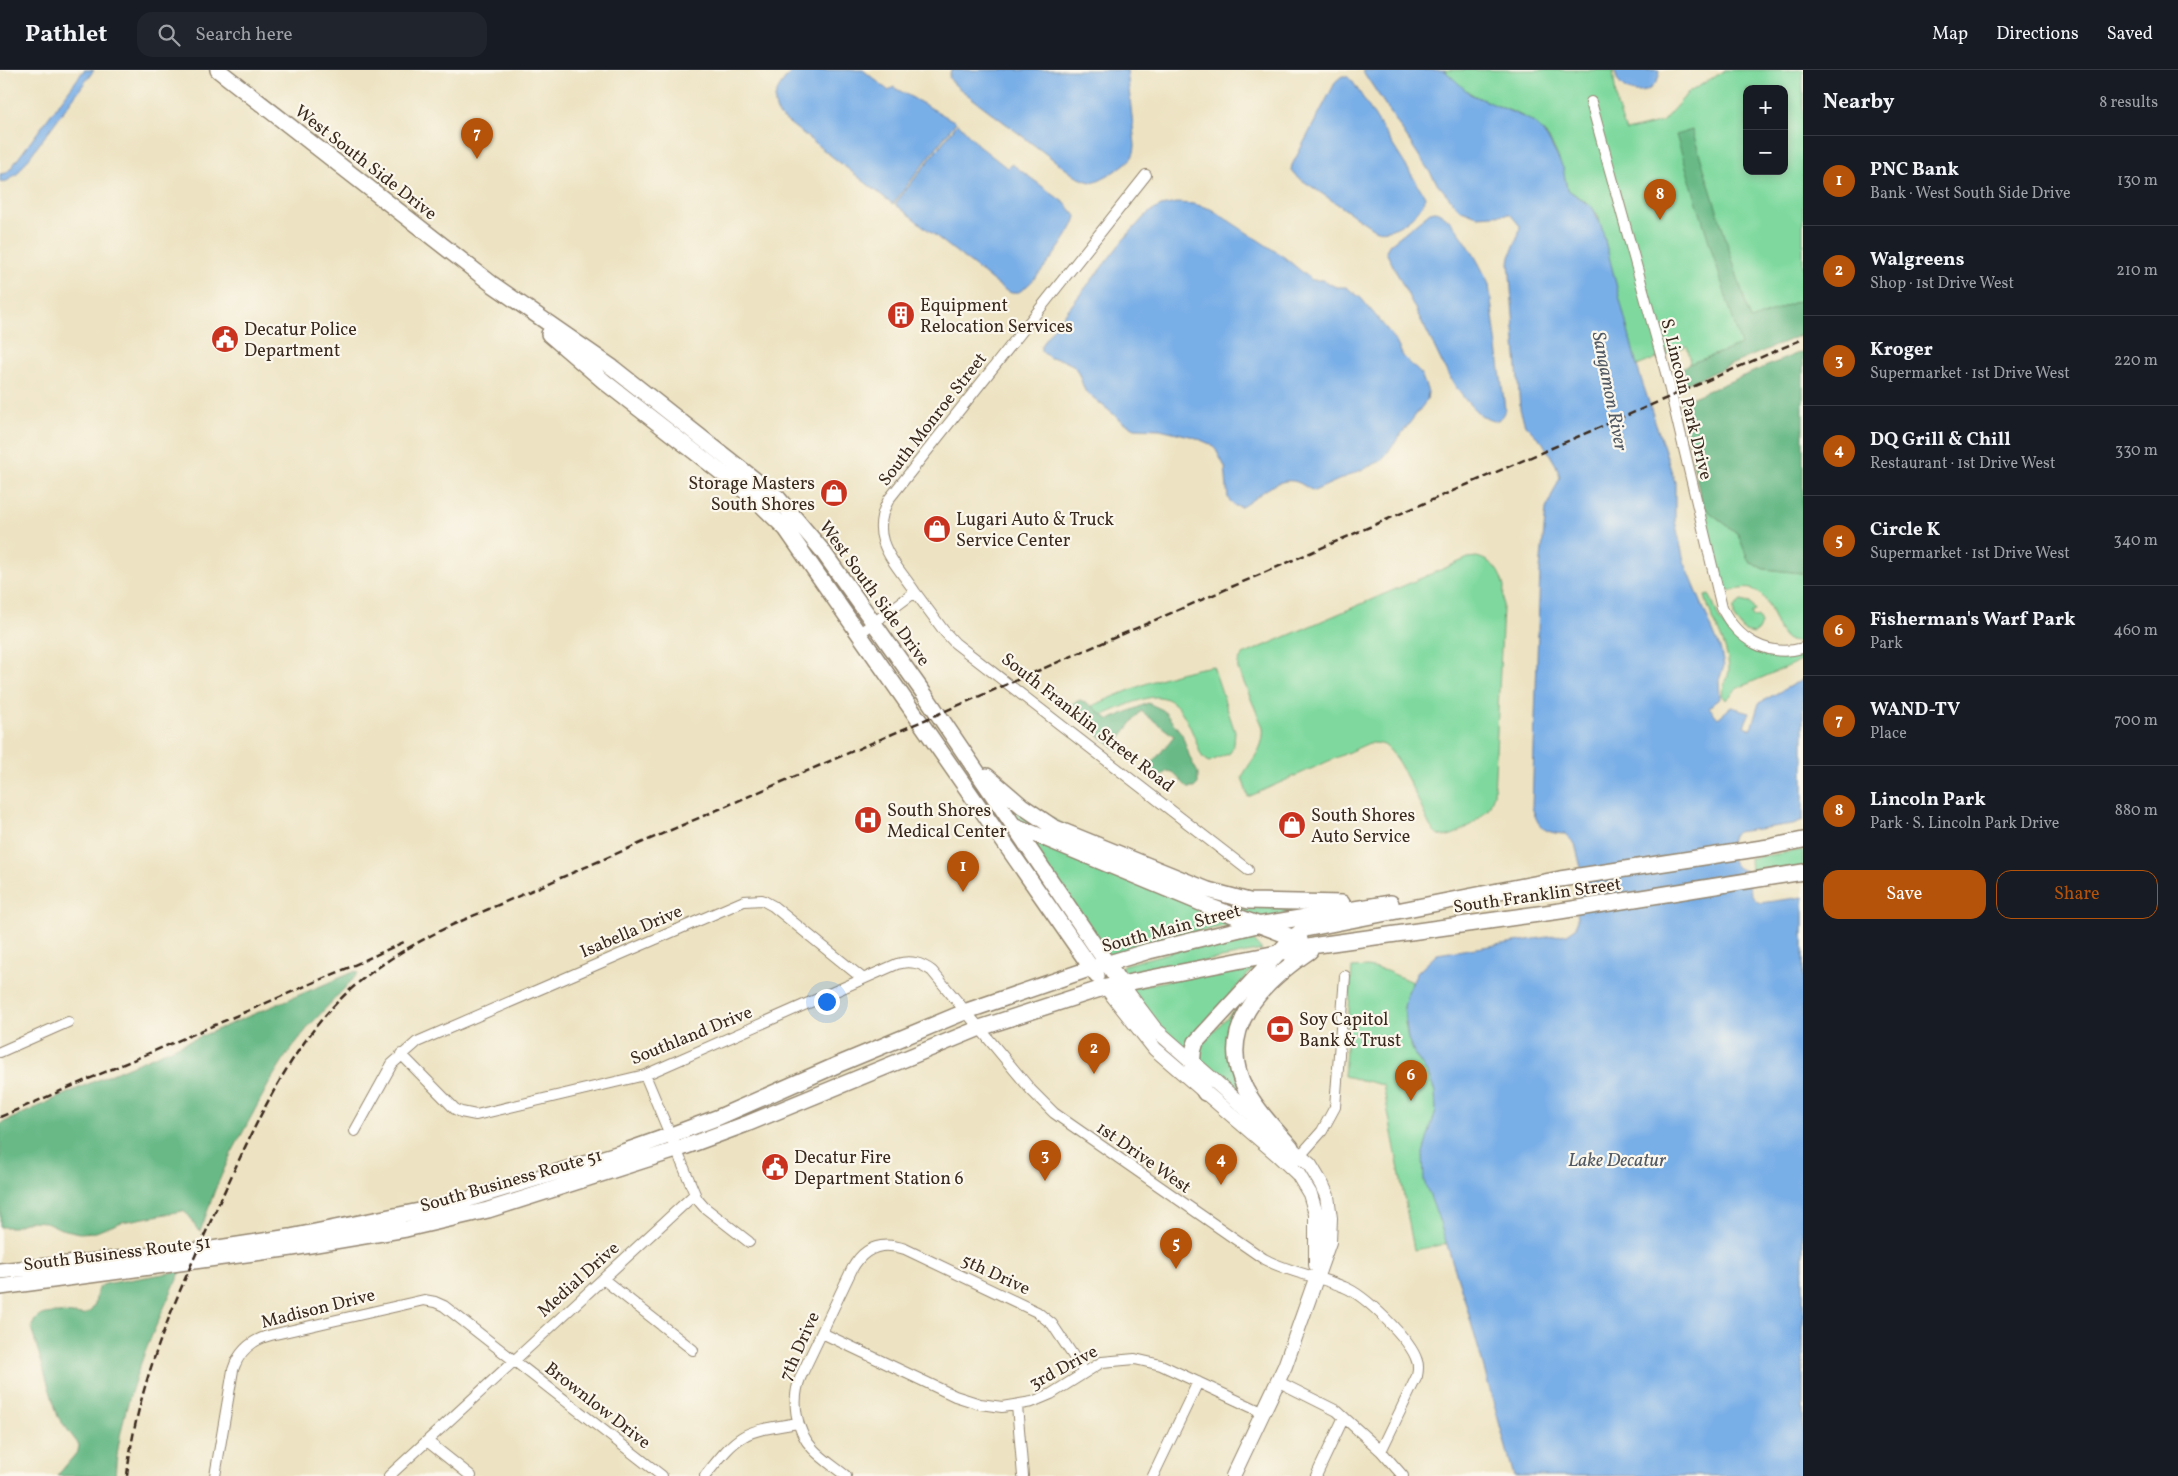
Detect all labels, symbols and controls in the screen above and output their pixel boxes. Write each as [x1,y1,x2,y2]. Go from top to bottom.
search box [137,12,487,57]
text: Pathlet [25,18,107,52]
icon: search [155,21,183,49]
text: Search here [195,22,293,48]
text: Map [1932,22,1968,47]
text: Directions [1996,22,2079,47]
text: Saved [2107,22,2153,47]
map controls [1743,85,1788,175]
button: + [1743,85,1788,130]
text: Nearby [1823,88,1894,117]
text: 8 results [2099,92,2158,114]
street label: West South Side Drive [289,100,442,227]
pin: 7 [461,118,493,159]
button: − [1743,130,1788,175]
text: PNC Bank [1870,157,1959,183]
text: 1 [1836,170,1842,192]
text: 130 m [2117,170,2158,192]
pin: 8 [1644,179,1676,220]
text: Bank · West South Side Drive [1870,183,2071,205]
text: Walgreens [1870,247,1964,273]
text: 2 [1835,260,1843,282]
text: 210 m [2116,260,2158,282]
text: Shop · 1st Drive West [1870,273,2014,295]
place label: Equipment Relocation Services [920,294,1073,340]
building icon: Equipment Relocation Services [886,300,916,330]
street label: S. Lincoln Park Drive [1653,316,1718,483]
place label: Decatur Police Department [244,318,357,364]
public building icon: Decatur Police Department [210,324,240,354]
water label: Sangamon River [1585,330,1634,454]
text: Kroger [1870,337,1933,363]
street label: South Monroe Street [873,348,993,492]
text: 3 [1835,350,1843,372]
text: 220 m [2114,350,2158,372]
text: Supermarket · 1st Drive West [1870,363,2070,385]
text: DQ Grill & Chill [1870,427,2011,453]
text: 4 [1834,440,1844,462]
text: 330 m [2115,440,2158,462]
text: Restaurant · 1st Drive West [1870,453,2056,475]
place label: Storage Masters South Shores [688,472,815,518]
shop icon: Storage Masters South Shores [819,478,849,508]
place label: Lugari Auto & Truck Service Center [956,508,1114,554]
shop icon: Lugari Auto & Truck Service Center [922,514,952,544]
street label: West South Side Drive [812,516,935,672]
text: Circle K [1870,517,1940,543]
text: 5 [1835,530,1843,552]
text: 340 m [2114,530,2158,552]
text: Supermarket · 1st Drive West [1870,543,2070,565]
text: Fisherman's Warf Park [1870,607,2075,633]
text: 6 [1835,620,1843,642]
text: 460 m [2114,620,2158,642]
text: Park [1870,633,1903,655]
street label: South Franklin Street Road [995,648,1179,799]
text: WAND-TV [1870,697,1960,723]
text: 7 [1835,710,1843,732]
text: 700 m [2114,710,2158,732]
text: Place [1870,723,1907,745]
text: Lincoln Park [1870,787,1986,813]
place label: South Shores Medical Center [887,799,1007,845]
text: 8 [1835,800,1843,822]
text: 880 m [2115,800,2158,822]
place label: South Shores Auto Service [1311,804,1415,850]
hospital icon: South Shores Medical Center [853,805,883,835]
shop icon: South Shores Auto Service [1277,810,1307,840]
text: Park · S. Lincoln Park Drive [1870,813,2059,835]
pin: 1 [947,851,979,892]
button: Save [1823,870,1986,919]
button: Share [1996,870,2158,919]
street label: South Franklin Street [1452,872,1623,921]
street label: South Main Street [1099,899,1244,960]
street label: Isabella Drive [577,900,687,965]
your location [814,989,840,1015]
street label: Southland Drive [627,1001,756,1072]
place label: Soy Capitol Bank & Trust [1299,1008,1401,1054]
bank icon: Soy Capitol Bank & Trust [1265,1014,1295,1044]
pin: 2 [1078,1033,1110,1074]
pin: 6 [1395,1060,1427,1101]
street label: 1st Drive West [1091,1116,1196,1200]
pin: 3 [1029,1140,1061,1181]
street label: South Business Route 51 [417,1143,606,1219]
pin: 4 [1205,1144,1237,1185]
place label: Decatur Fire Department Station 6 [794,1146,964,1192]
water label: Lake Decatur [1568,1148,1667,1174]
public building icon: Decatur Fire Department Station 6 [760,1152,790,1182]
pin: 5 [1160,1228,1192,1269]
street label: South Business Route 51 [22,1231,212,1278]
street label: Medial Drive [533,1237,625,1324]
street label: 5th Drive [957,1249,1034,1302]
street label: Madison Drive [259,1283,378,1336]
street label: 7th Drive [774,1308,827,1385]
street label: 3rd Drive [1025,1340,1102,1397]
street label: Brownlow Drive [539,1357,655,1456]

